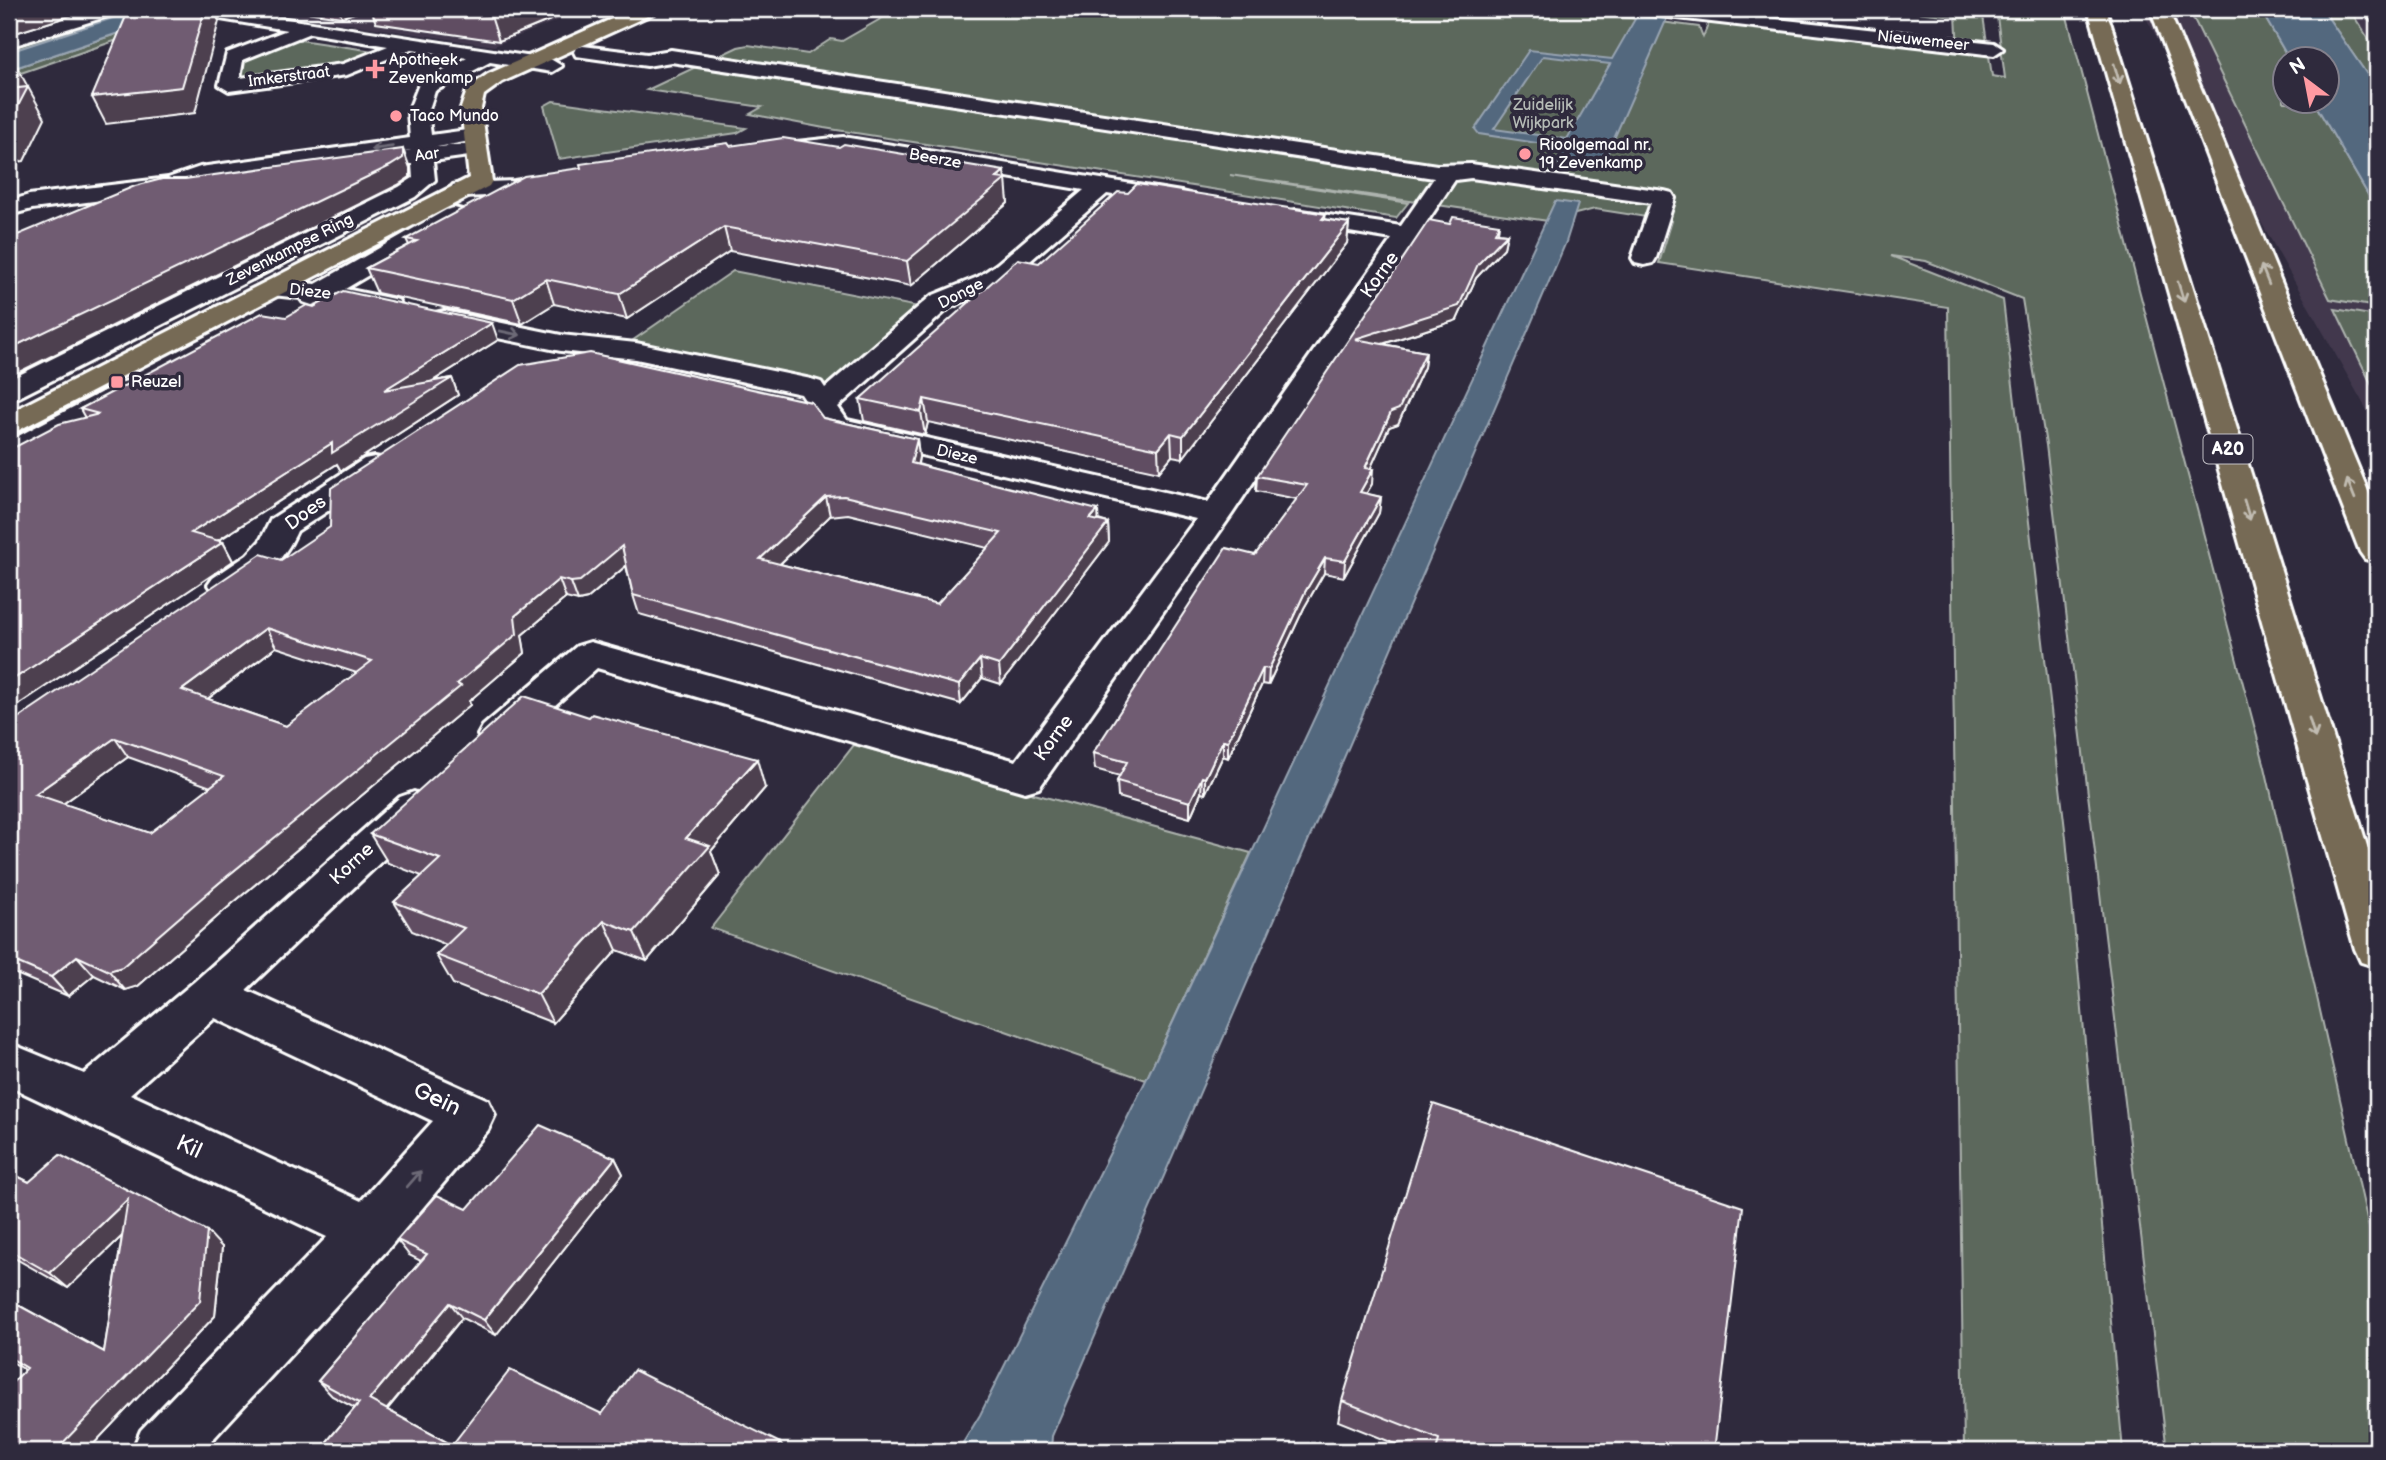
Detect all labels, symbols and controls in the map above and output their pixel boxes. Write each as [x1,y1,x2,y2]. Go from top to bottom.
street label: Nieuwemeer [1876,27,1970,55]
north arrow [2270,46,2340,116]
place label: Apotheek Zevenkamp [388,51,473,88]
text: N [2286,53,2310,80]
marker: Apotheek Zevenkamp [367,61,383,77]
street label: Imkerstraat [247,63,331,91]
one-way arrow [2111,63,2124,85]
park label: Zuidelijk Wijkpark [1512,96,1574,133]
place label: Taco Mundo [410,107,499,126]
marker: Taco Mundo [388,108,404,124]
place label: Rioolgemaal nr. 19 Zevenkamp [1539,136,1651,173]
one-way arrow [371,142,394,155]
street label: Aar [414,144,441,166]
street label: Beerze [907,145,963,173]
marker: Rioolgemaal nr. 19 Zevenkamp [1517,146,1533,162]
street label: Zevenkampse Ring [223,210,356,291]
street label: Korne [1356,247,1404,303]
one-way arrow [2257,265,2270,286]
street label: Donge [935,274,987,313]
street label: Dieze [288,280,332,304]
one-way arrow [2176,281,2189,303]
one-way arrow [498,326,521,340]
place label: Reuzel [131,373,181,392]
marker: Reuzel [109,374,125,390]
road number: A20 [2204,434,2252,463]
street label: Dieze [935,441,980,469]
one-way arrow [2344,479,2357,500]
street label: Does [281,490,331,536]
one-way arrow [2241,499,2254,521]
street label: Korne [1030,710,1078,766]
one-way arrow [2306,717,2319,739]
street label: Korne [325,838,379,890]
street label: Gein [409,1076,465,1122]
street label: Kil [172,1129,206,1165]
one-way arrow [406,1171,422,1189]

